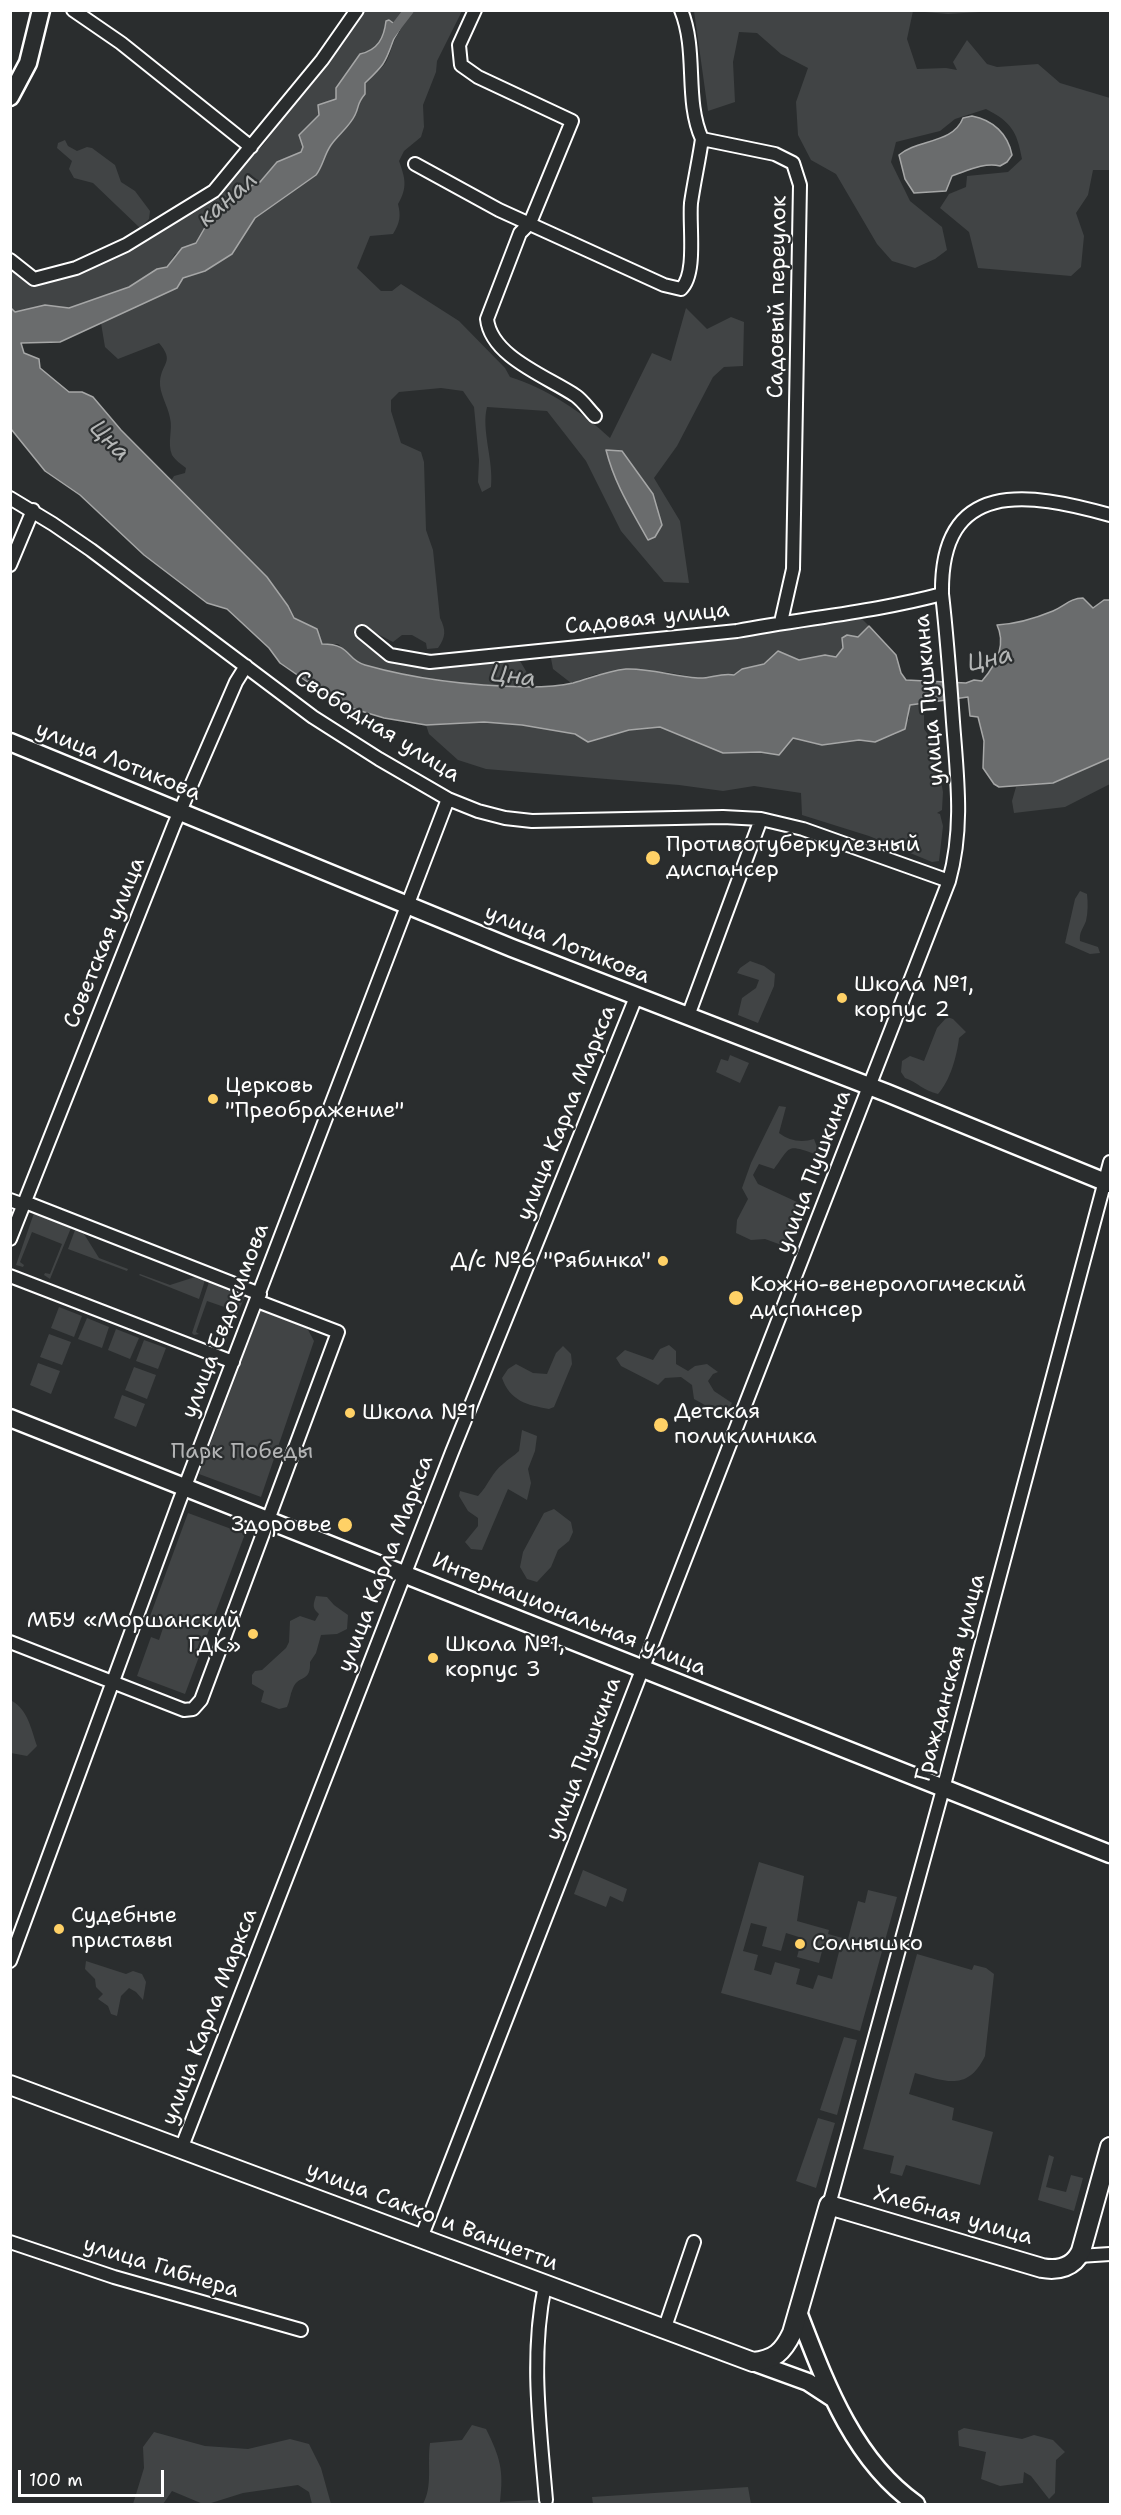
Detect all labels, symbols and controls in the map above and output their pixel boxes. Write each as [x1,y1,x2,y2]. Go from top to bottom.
water label: канал [192,166,264,234]
street label: Садовый переулок [763,195,793,399]
water label: Цна [83,414,135,468]
street label: Садовая улица [563,597,731,641]
street label: улица Пушкина [909,613,951,787]
water label: Цна [964,641,1016,679]
water label: Цна [488,660,538,694]
street label: Свободная улица [289,665,465,789]
street label: улица Лотикова [31,717,205,807]
place label: Противотуберкулезный диспансер [666,832,920,884]
marker: Противотуберкулезный диспансер [644,849,662,867]
street label: Советская улица [59,854,151,1032]
street label: улица Лотикова [480,900,654,990]
place label: Школа №1, корпус 2 [854,972,974,1023]
marker: Школа №1, корпус 2 [835,991,849,1005]
street label: улица Карла Маркса [512,1001,622,1225]
place label: Церковь "Преображение" [225,1073,404,1124]
street label: улица Пушкина [771,1087,857,1257]
marker: Церковь "Преображение" [206,1092,220,1106]
street label: улица Евдокимова [177,1220,275,1422]
place label: Д/с №6 "Рябинка" [451,1248,651,1274]
marker: Д/с №6 "Рябинка" [656,1254,670,1268]
place label: Кожно-венерологический диспансер [750,1272,1026,1324]
marker: Кожно-венерологический диспансер [727,1289,745,1307]
place label: Детская поликлиника [674,1399,817,1450]
place label: Школа №1 [362,1400,477,1426]
marker: Школа №1 [343,1406,357,1420]
marker: Детская поликлиника [652,1416,670,1434]
park label: Парк Победы [171,1439,313,1465]
street label: улица Карла Маркса [332,1452,440,1676]
place label: Здоровье [231,1512,332,1538]
marker: Здоровье [336,1516,354,1534]
street label: Интернациональная улица [428,1548,710,1682]
street label: Гражданская улица [911,1571,991,1785]
place label: МБУ «Моршанский ГДК» [27,1608,241,1660]
marker: МБУ «Моршанский ГДК» [246,1627,260,1641]
place label: Школа №1, корпус 3 [445,1632,565,1684]
marker: Школа №1, корпус 3 [426,1651,440,1665]
street label: улица Пушкина [541,1674,627,1844]
place label: Судебные приставы [71,1903,177,1954]
street label: улица Карла Маркса [156,1905,264,2129]
marker: Судебные приставы [52,1922,66,1936]
place label: Солнышко [812,1931,923,1957]
marker: Солнышко [793,1937,807,1951]
street label: улица Сакко и Ванцетти [302,2157,562,2277]
street label: Хлебная улица [870,2181,1036,2251]
street label: улица Гибнера [80,2232,242,2304]
scale bar [21,2458,166,2496]
text: 100 m [29,2468,83,2492]

